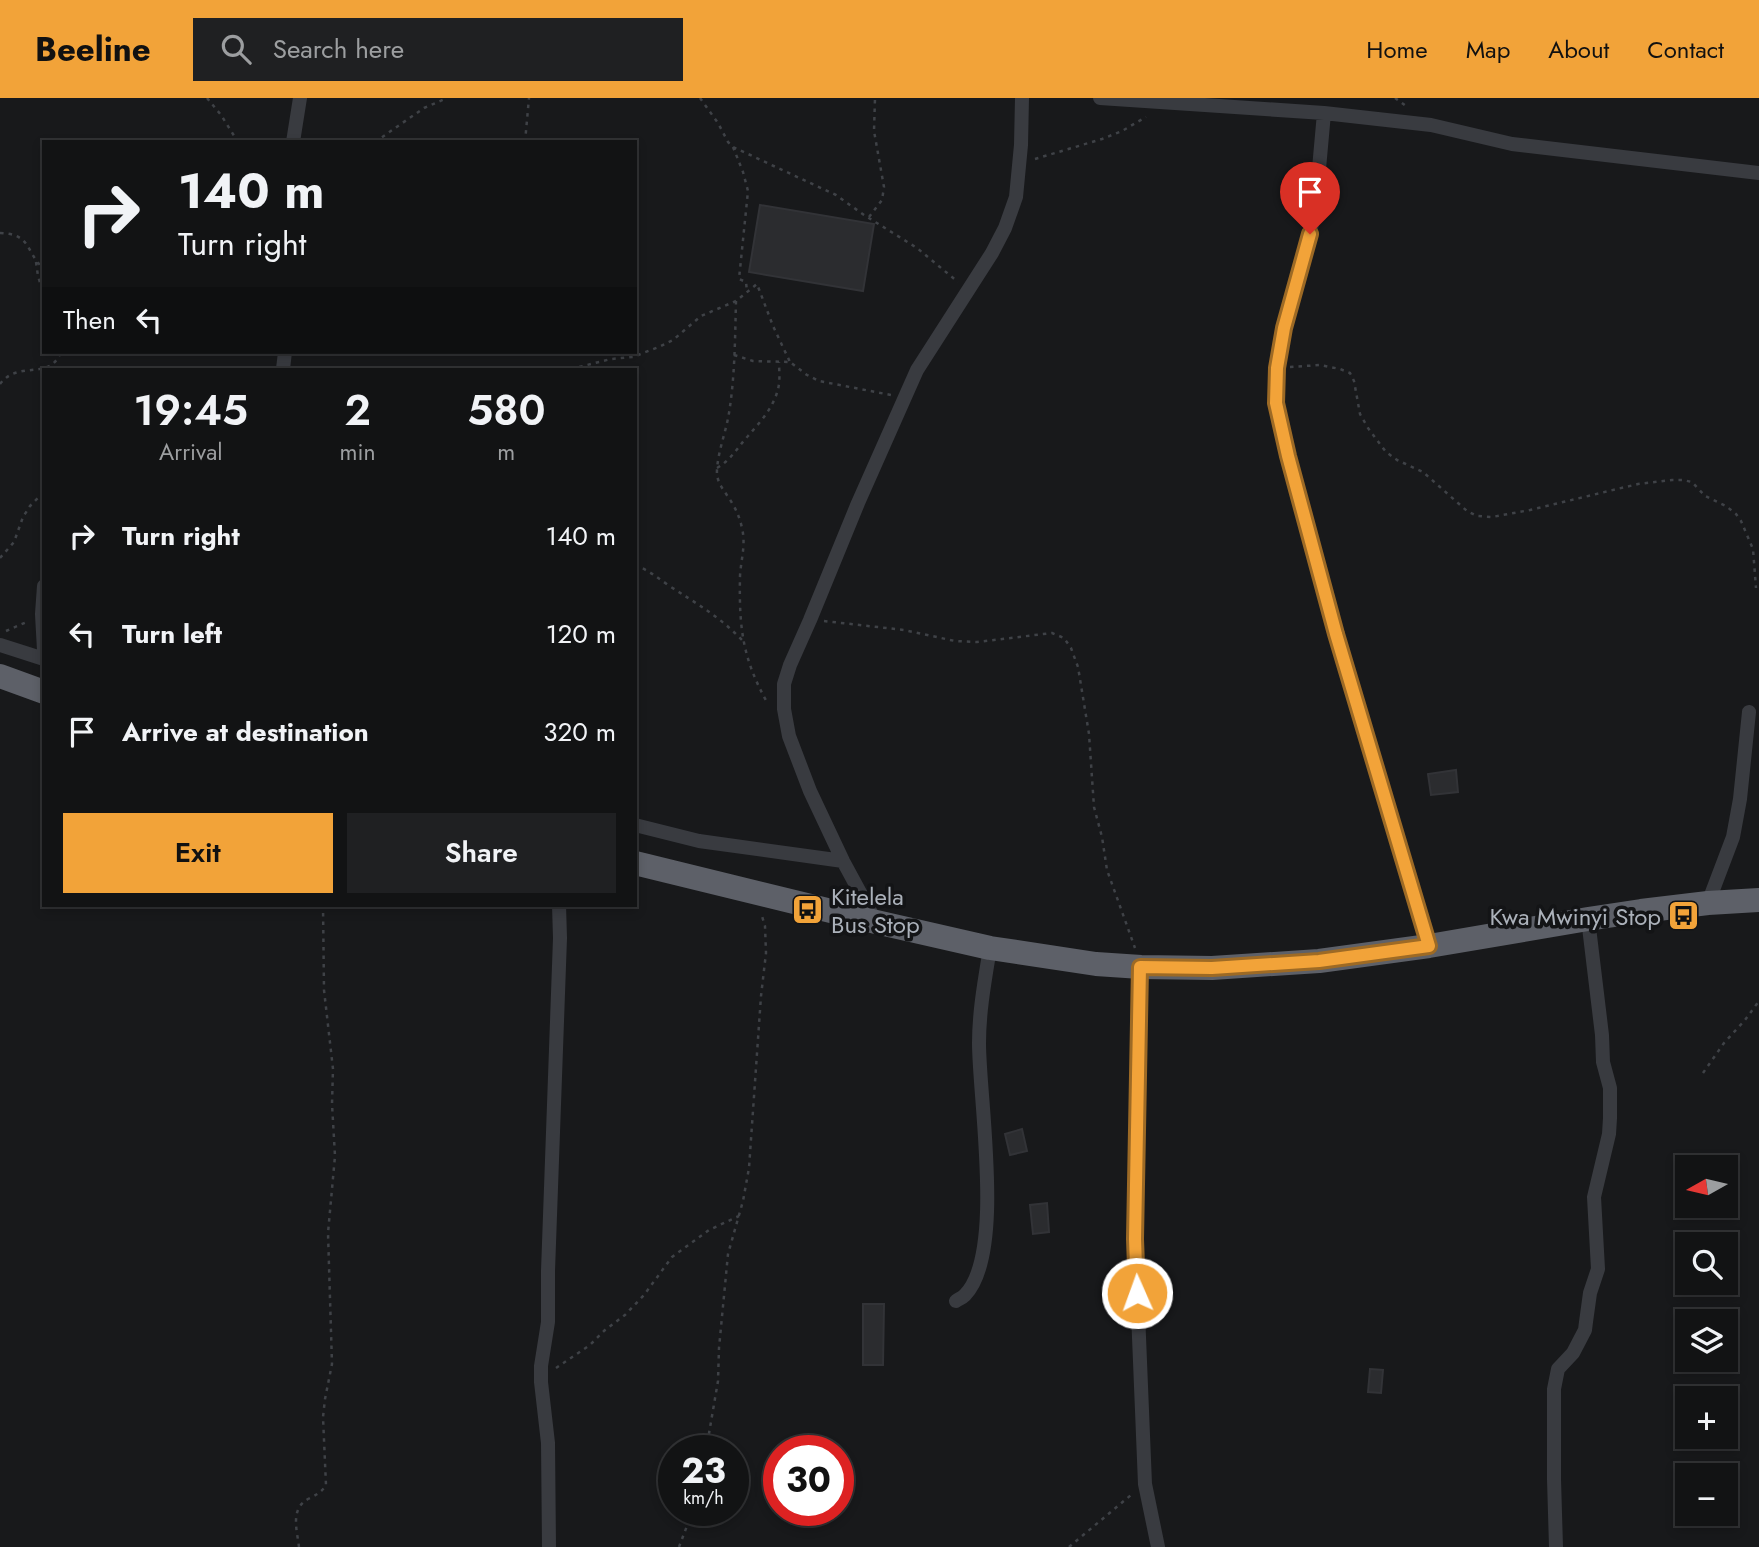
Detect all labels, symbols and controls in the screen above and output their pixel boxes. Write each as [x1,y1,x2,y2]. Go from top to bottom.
search box [193,18,683,81]
text: Beeline [35,26,151,73]
icon: search [217,30,255,68]
text: Search here [273,30,404,68]
text: Home [1366,32,1428,67]
text: Map [1466,32,1510,67]
text: About [1548,32,1609,67]
text: Contact [1647,32,1724,67]
text: 140 m [178,156,324,226]
pin [1280,162,1340,234]
icon: right [63,168,154,259]
icon: arrive [1291,173,1329,211]
text: Turn right [178,221,307,267]
text: Then [63,301,116,339]
icon: left [130,301,168,339]
text: 19:45 [134,380,248,441]
text: 2 [344,380,371,441]
text: 580 [467,380,545,441]
text: Arrival [159,435,223,469]
text: min [340,435,376,469]
text: m [497,435,515,469]
icon: right [63,517,101,555]
text: Turn right [122,517,240,555]
text: 140 m [545,517,616,555]
icon: left [63,615,101,653]
text: Turn left [122,615,222,653]
text: 120 m [546,615,616,653]
icon: arrive [63,713,101,751]
text: Arrive at destination [122,713,369,751]
text: 320 m [543,713,616,751]
button: Exit [63,813,333,893]
button: Share [347,813,616,893]
place label: Kitelela Bus Stop [831,879,920,942]
bus stop icon: Kitelela Bus Stop [791,893,825,927]
place label: Kwa Mwinyi Stop [1489,899,1661,934]
bus stop icon: Kwa Mwinyi Stop [1667,899,1701,933]
north arrow [1675,1155,1738,1218]
map controls [1675,1155,1738,1526]
button: search [1675,1232,1738,1295]
position arrow [1100,1256,1174,1330]
button: layers [1675,1309,1738,1372]
button: + [1675,1386,1738,1449]
speed limit sign: 30 [763,1435,854,1526]
text: 23 [681,1446,726,1496]
button: − [1675,1463,1738,1526]
text: km/h [683,1485,724,1511]

